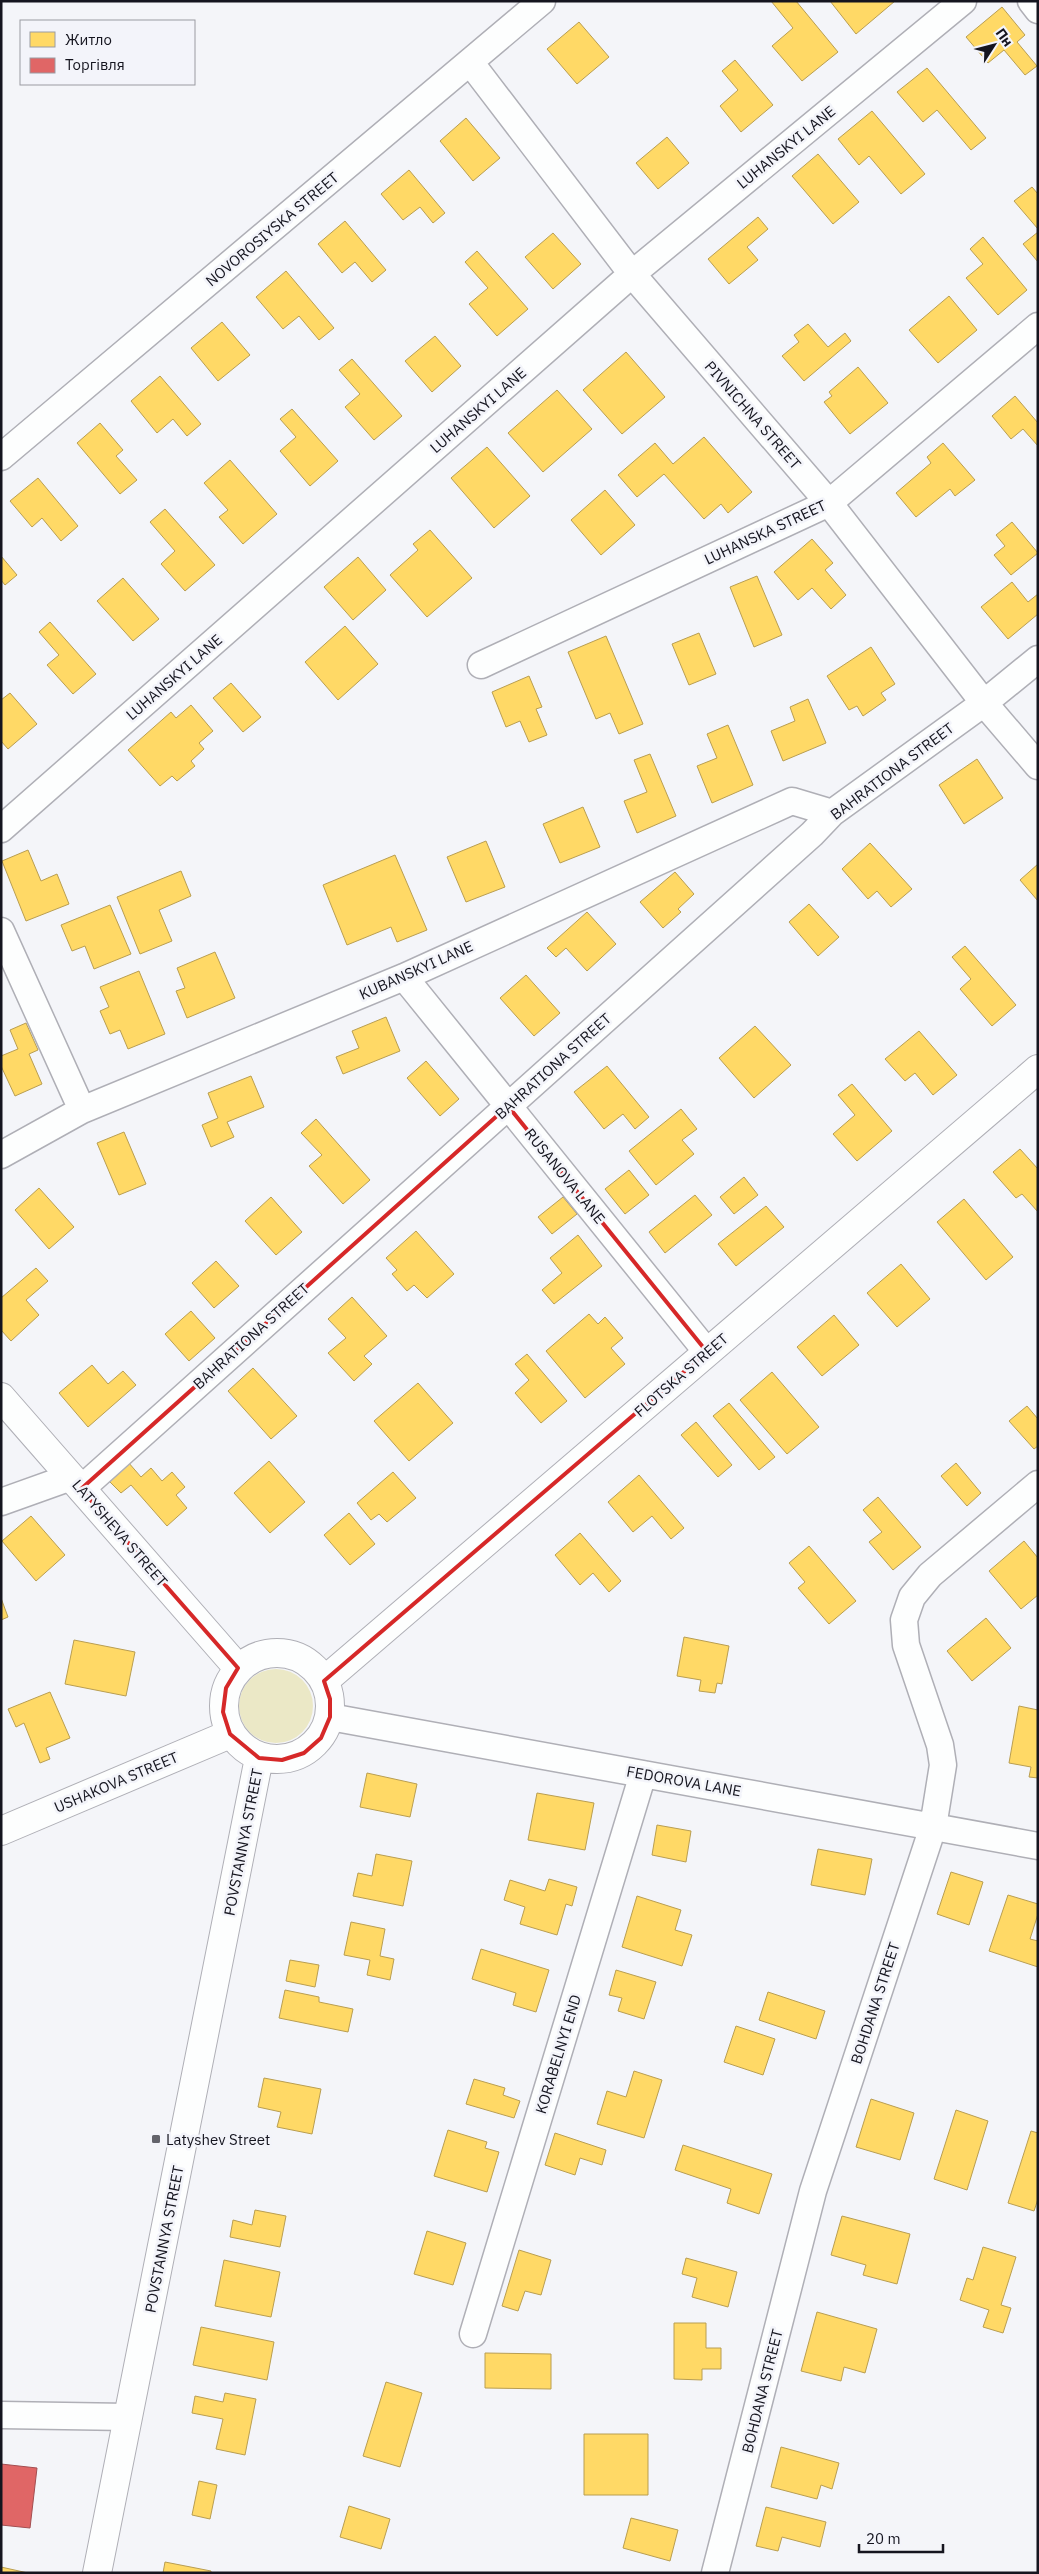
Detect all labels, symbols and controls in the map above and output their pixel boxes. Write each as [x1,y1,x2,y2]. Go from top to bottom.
legend [20,20,195,85]
north arrow [969,20,1019,70]
text: Пн [992,25,1017,50]
text: Житло [65,30,112,49]
text: Торгівля [65,55,125,74]
street label: LUHANSKYI LANE [733,101,839,193]
street label: NOVOROSIYSKA STREET [201,167,343,290]
street label: PIVNICHNA STREET [701,357,805,473]
street label: LUHANSKYI LANE [426,363,530,457]
street label: LUHANSKA STREET [701,495,829,569]
street label: LUHANSKYI LANE [122,630,226,724]
street label: BAHRATIONA STREET [826,718,958,824]
street label: KUBANSKYI LANE [356,936,476,1004]
street label: BAHRATIONA STREET [491,1009,615,1123]
street label: RUSANOVA LANE [521,1124,609,1228]
street label: BAHRATIONA STREET [189,1279,313,1393]
street label: FLOTSKA STREET [630,1329,732,1421]
street label: LATYSHEVA STREET [68,1475,172,1591]
street label: USHAKOVA STREET [51,1747,181,1817]
street label: FEDOROVA LANE [625,1762,743,1800]
street label: POVSTANNYA STREET [219,1766,267,1917]
street label: BOHDANA STREET [846,1939,904,2066]
street label: KORABELNYI END [531,1992,585,2116]
place label: Latyshev Street [166,2130,270,2149]
marker: Latyshev Street [150,2133,162,2145]
street label: POVSTANNYA STREET [140,2163,188,2314]
street label: BOHDANA STREET [737,2327,787,2455]
scale bar [859,2522,943,2554]
text: 20 m [866,2529,901,2548]

